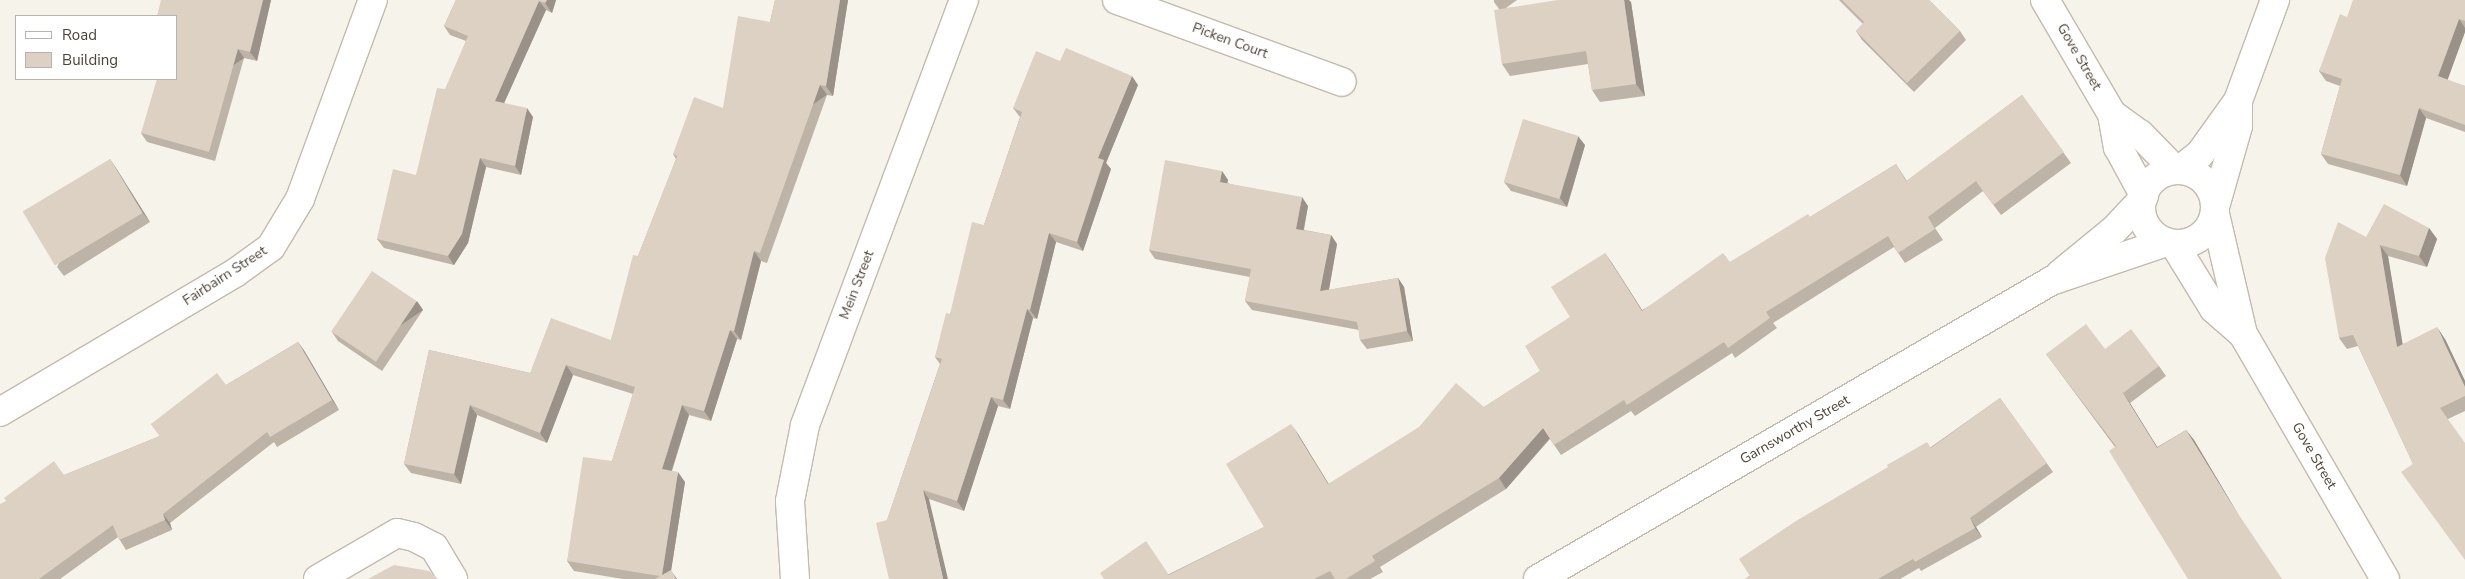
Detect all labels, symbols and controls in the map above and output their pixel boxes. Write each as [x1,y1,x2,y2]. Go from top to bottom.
legend [15,15,178,80]
street label: Picken Court [1190,20,1270,62]
street label: Gove Street [2053,21,2105,93]
text: Road [62,25,97,45]
text: Building [62,50,118,70]
street label: Fairbairn Street [180,243,270,309]
street label: Mein Street [836,248,878,322]
street label: Garnsworthy Street [1737,392,1853,468]
street label: Gove Street [2288,420,2340,492]

